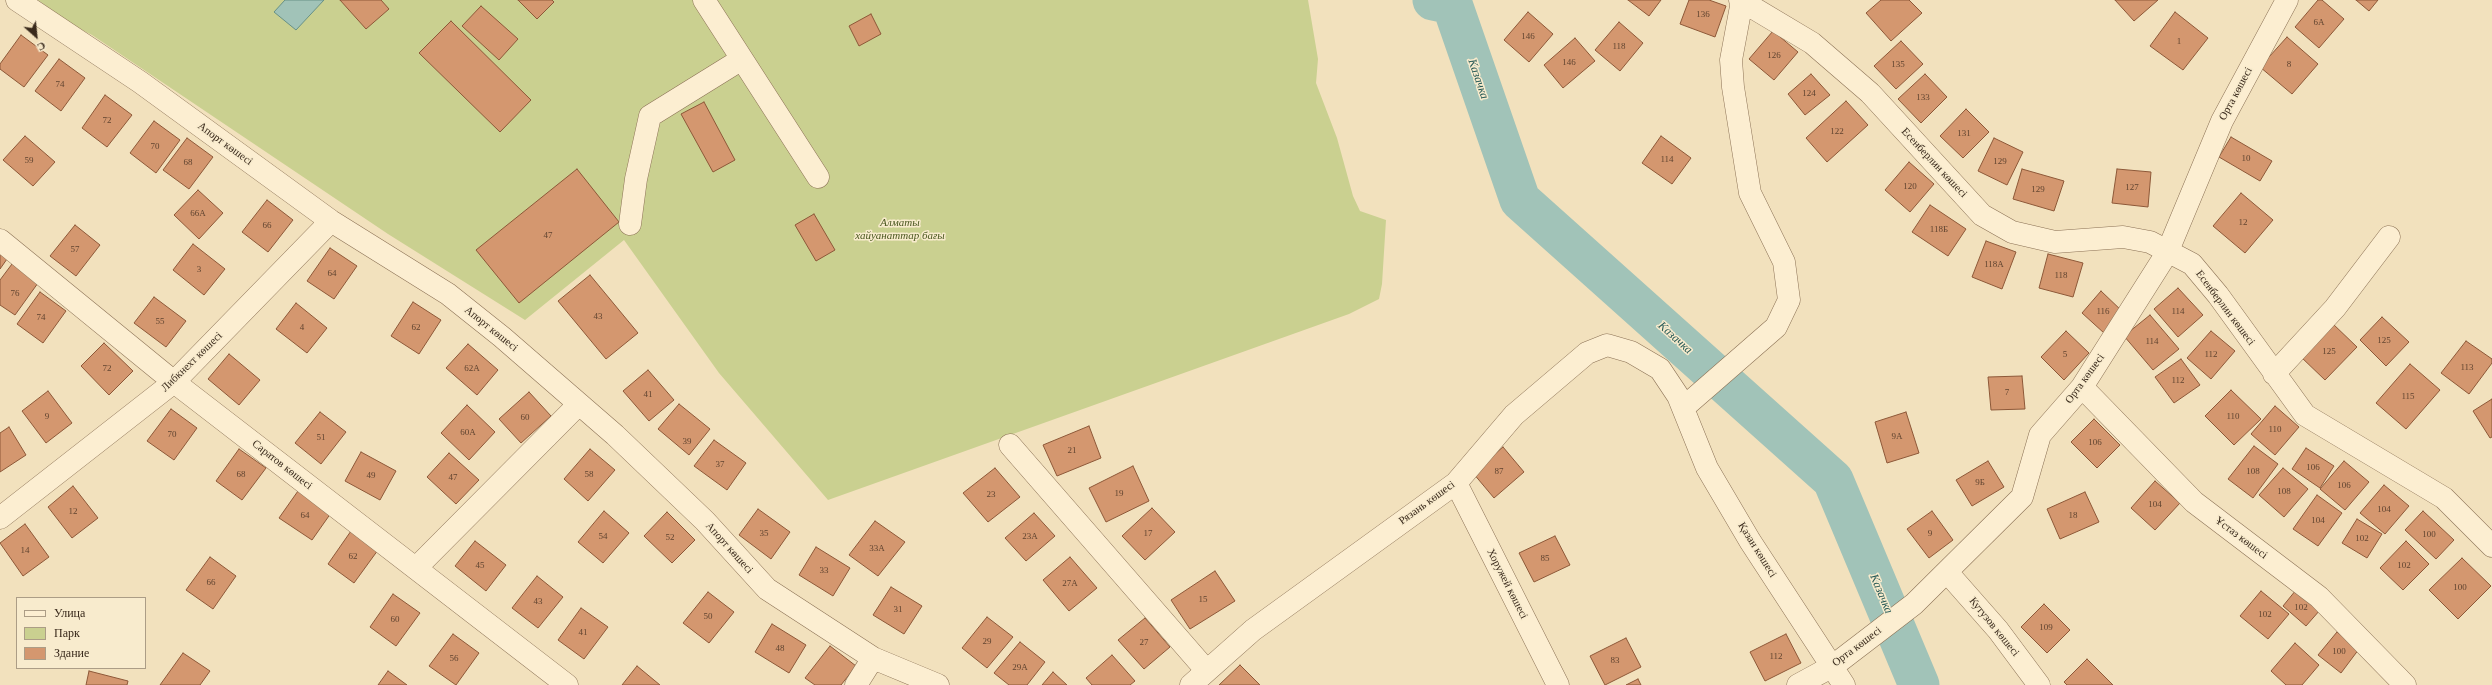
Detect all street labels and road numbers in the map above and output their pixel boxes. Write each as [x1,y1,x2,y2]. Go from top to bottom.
street label: Орта көшесі [2216,65,2256,123]
street label: Апорт көшесі [195,120,255,168]
street label: Есенберлин көшесі [1898,125,1970,201]
street label: Есенберлин көшесі [2192,268,2258,348]
street label: Апорт көшесі [462,304,520,354]
street label: Либкнехт көшесі [159,329,225,395]
street label: Орта көшесі [2063,352,2107,406]
street label: Саратов көшесі [249,437,315,493]
street label: Рязань көшесі [1396,478,1458,528]
street label: Ұстаз көшесі [2212,514,2270,562]
street label: Апорт көшесі [702,520,756,576]
street label: Қазан көшесі [1735,520,1779,580]
street label: Хоружей көшесі [1484,547,1530,621]
street label: Кутузов көшесі [1966,595,2022,659]
street label: Орта көшесі [1830,624,1884,670]

